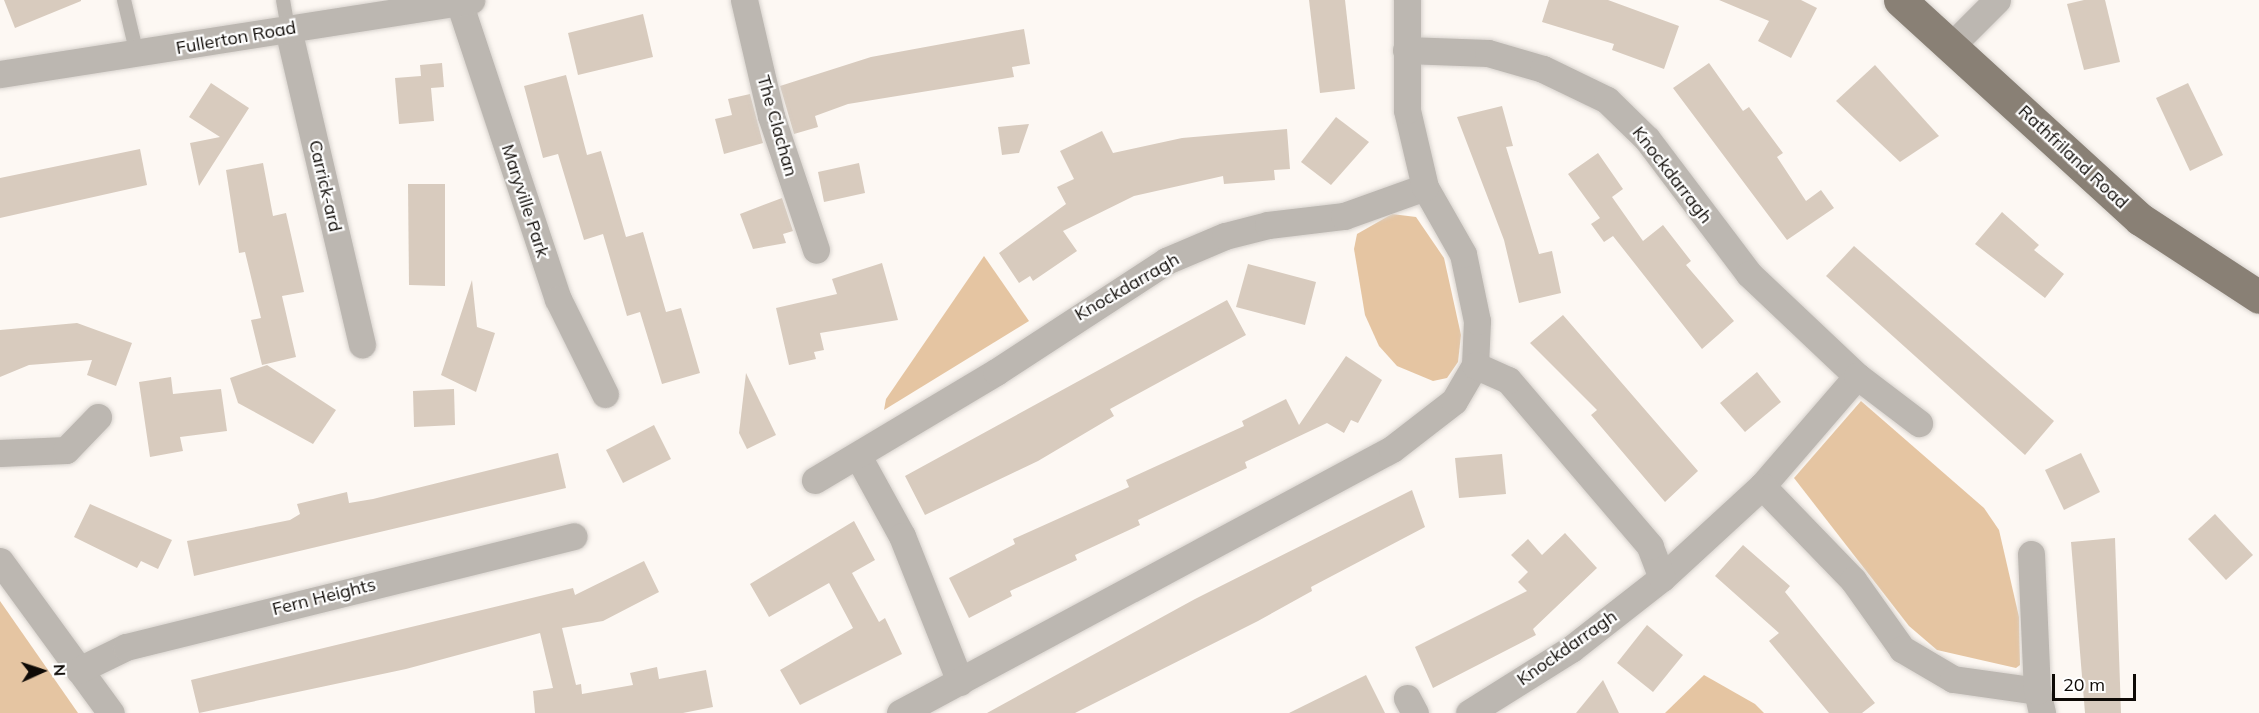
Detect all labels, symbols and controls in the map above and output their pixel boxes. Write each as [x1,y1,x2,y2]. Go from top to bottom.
street label: Fullerton Road [174,17,298,59]
street label: The Clachan [752,73,802,179]
street label: Rathfriland Road [2014,101,2132,213]
street label: Knockdarragh [1627,122,1717,228]
street label: Carrick-ard [304,138,346,234]
street label: Maryville Park [497,142,553,260]
street label: Knockdarragh [1071,248,1183,326]
street label: Fern Heights [270,574,378,620]
street label: Knockdarragh [1513,606,1621,690]
north arrow [12,641,72,701]
scale bar [2055,662,2139,700]
text: N [50,663,70,677]
text: 20 m [2063,673,2105,696]

